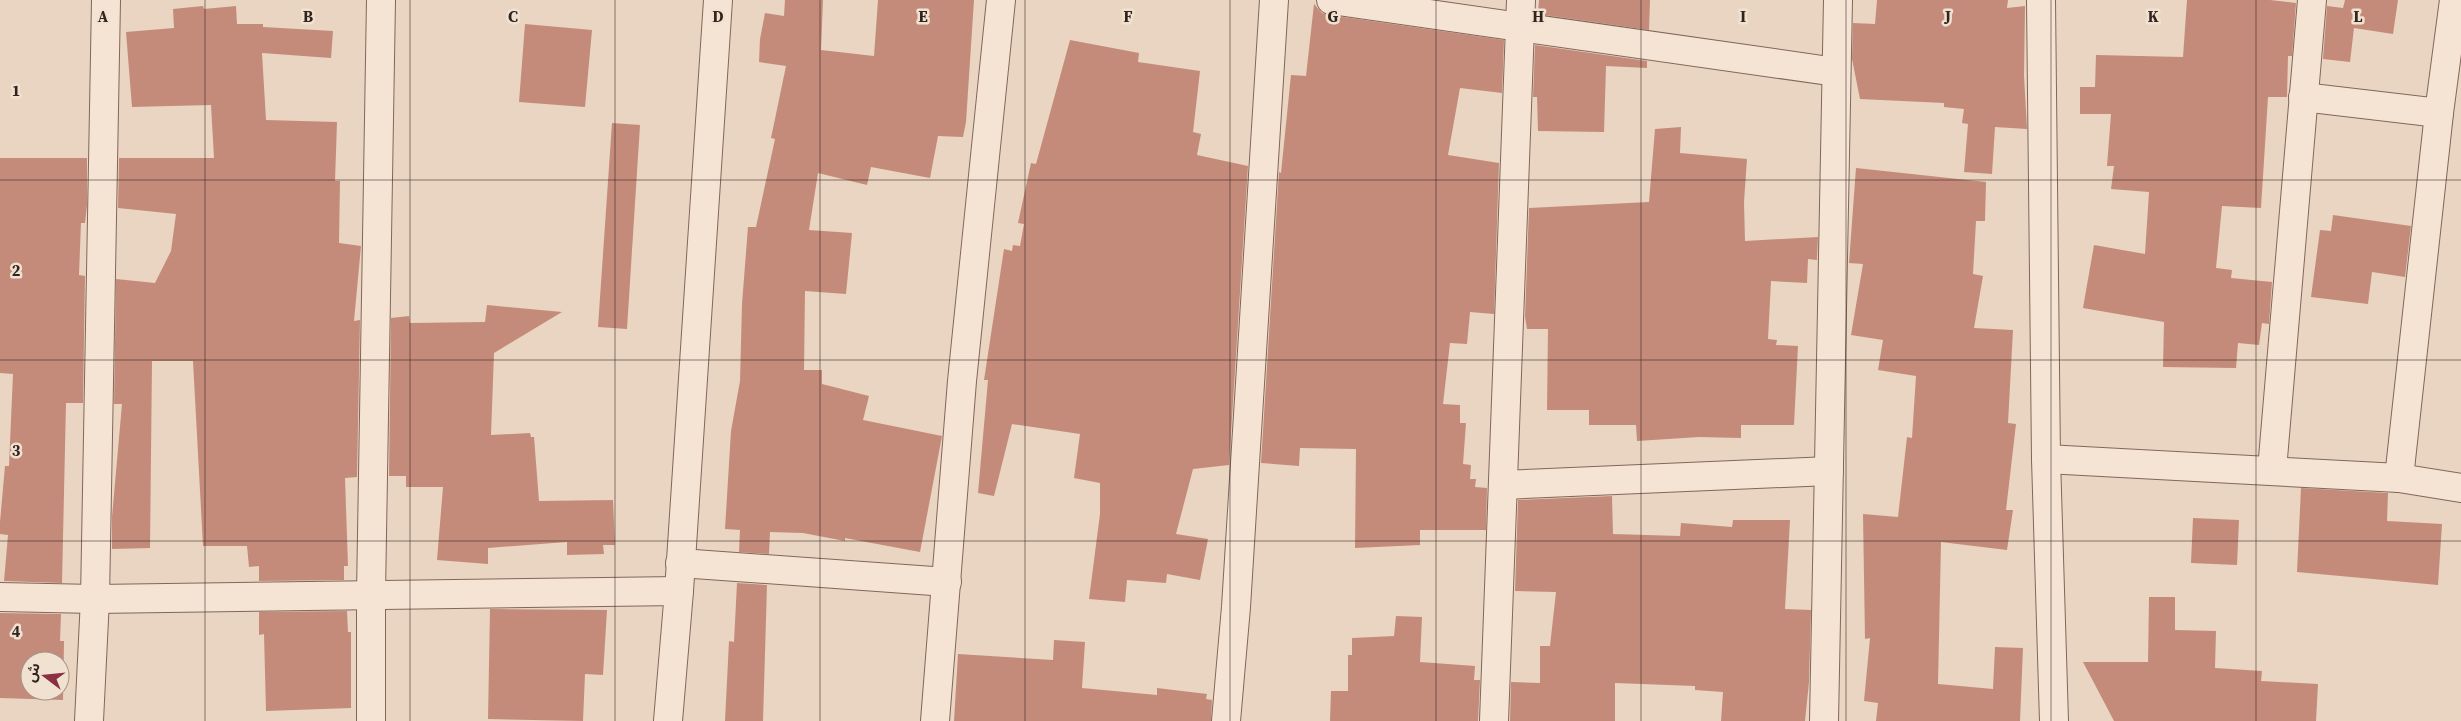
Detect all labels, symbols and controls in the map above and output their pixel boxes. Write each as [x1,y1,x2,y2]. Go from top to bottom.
text: A [98,5,109,27]
text: B [303,5,314,27]
text: C [508,5,518,27]
text: D [712,5,724,27]
text: E [918,5,928,27]
text: F [1123,5,1133,27]
text: G [1328,5,1339,27]
text: H [1532,5,1544,27]
text: I [1740,5,1746,27]
text: J [1944,5,1951,27]
text: K [2147,5,2159,27]
text: L [2353,5,2363,27]
text: 1 [12,79,20,101]
text: 2 [12,259,21,281]
text: 3 [12,439,21,461]
text: 4 [12,620,21,642]
north arrow [20,651,70,701]
text: ش [20,660,45,684]

